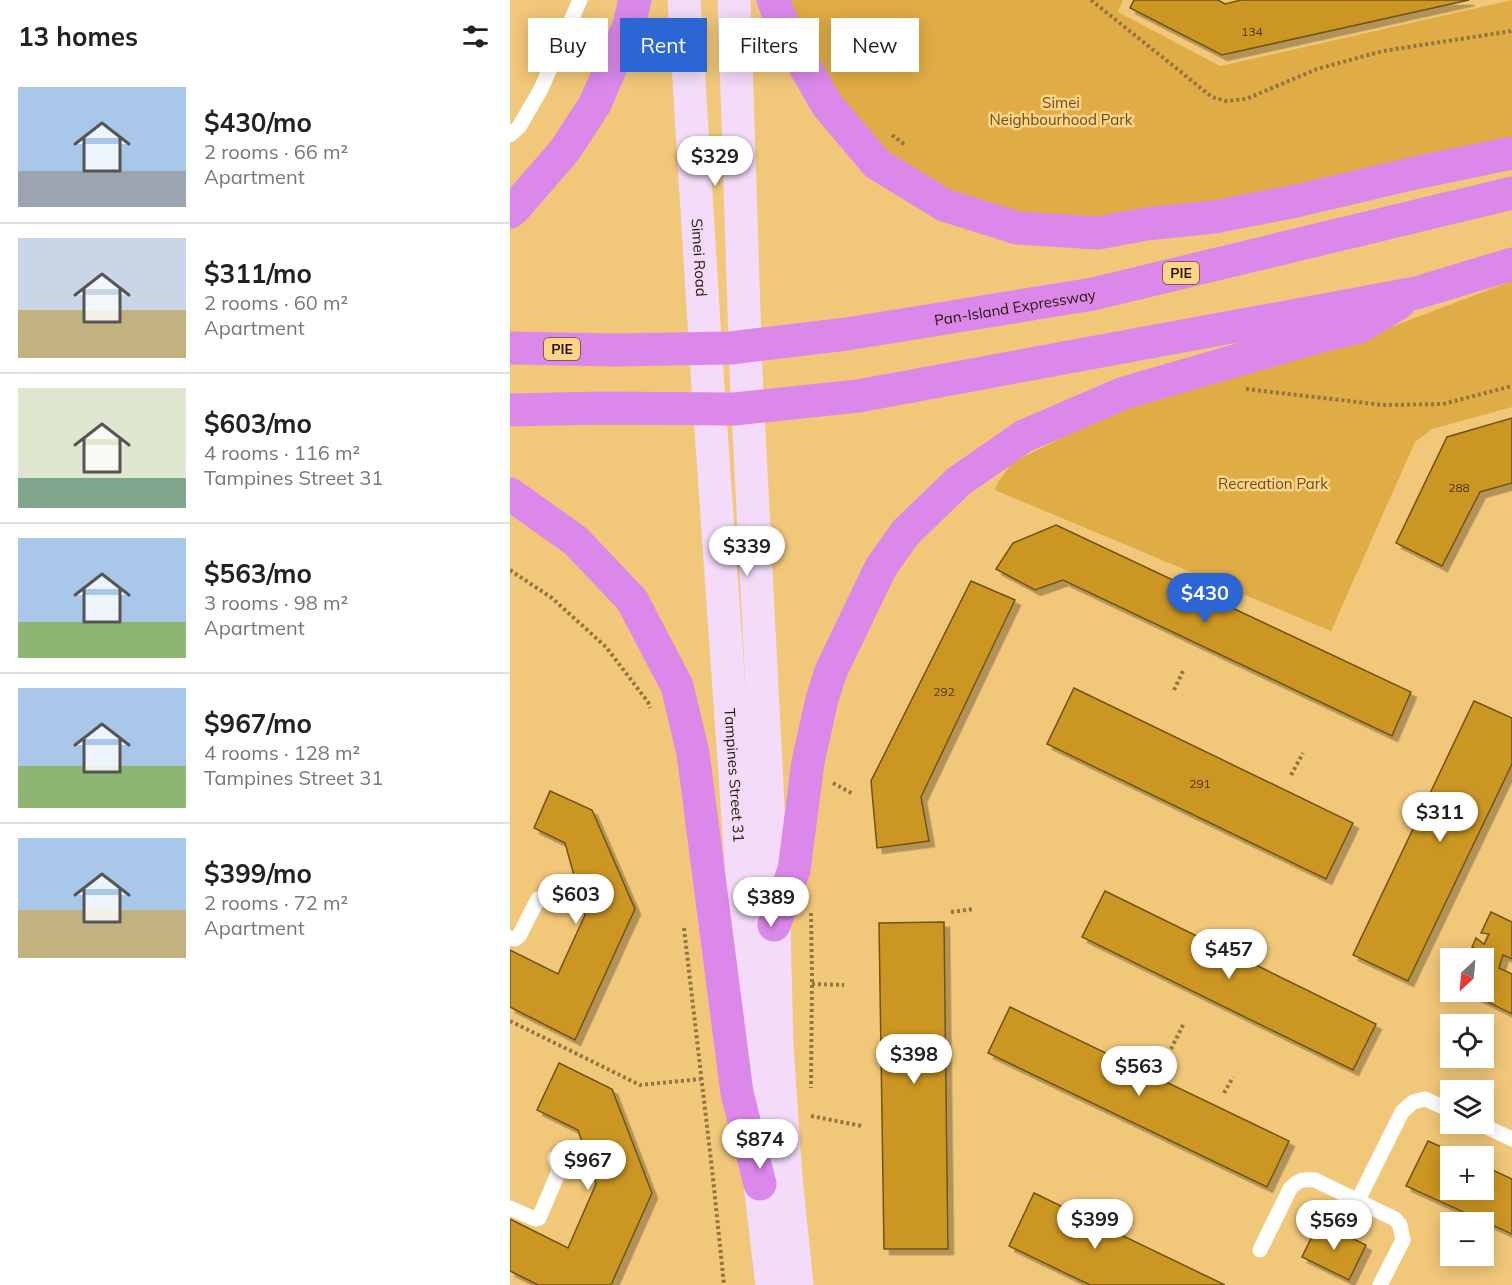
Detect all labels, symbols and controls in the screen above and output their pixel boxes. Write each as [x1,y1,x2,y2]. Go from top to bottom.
chip: Buy [528,18,608,72]
chip: Rent [620,18,707,72]
chip: Filters [719,18,819,72]
chip: New [831,18,919,72]
text: 13 homes [18,20,138,53]
icon: filters [459,20,492,53]
house number: 134 [1241,24,1263,39]
park label: Simei Neighbourhood Park [990,93,1133,129]
text: $430/mo [204,106,312,139]
icon: home [66,111,138,183]
pin: $329 [679,136,751,187]
text: 2 rooms · 66 m² [204,139,348,164]
text: $329 [691,143,739,168]
text: Apartment [204,164,305,189]
street label: Simei Road [688,218,712,297]
text: $311/mo [204,257,312,290]
icon: home [66,262,138,334]
road number: PIE [1163,262,1199,284]
street label: Pan-Island Expressway [933,284,1097,329]
text: 2 rooms · 60 m² [204,290,348,315]
text: Apartment [204,315,305,340]
road number: PIE [544,338,580,360]
text: $603/mo [204,407,312,440]
icon: home [66,412,138,484]
text: 4 rooms · 116 m² [204,440,360,465]
text: Tampines Street 31 [204,465,383,490]
park label: Recreation Park [1218,474,1328,493]
house number: 288 [1448,480,1470,495]
pin: $339 [711,526,783,577]
text: $339 [723,533,771,558]
text: $563/mo [204,557,312,590]
icon: home [66,562,138,634]
pin: $430 [1169,573,1241,624]
text: $430 [1181,580,1229,605]
text: 3 rooms · 98 m² [204,590,348,615]
text: Apartment [204,615,305,640]
house number: 292 [933,684,955,699]
text: $967/mo [204,707,312,740]
street label: Tampines Street 31 [721,708,749,843]
icon: home [66,712,138,784]
text: 4 rooms · 128 m² [204,740,360,765]
text: Tampines Street 31 [204,765,383,790]
house number: 291 [1189,776,1211,791]
pin: $311 [1404,792,1476,843]
text: $311 [1416,799,1464,824]
text: $399/mo [204,857,312,890]
icon: home [66,862,138,934]
pin: $603 [540,874,612,925]
pin: $389 [735,877,807,928]
text: $603 [552,881,600,906]
text: $389 [747,884,795,909]
text: 2 rooms · 72 m² [204,890,348,915]
text: Apartment [204,915,305,940]
pin: $457 [1193,929,1265,980]
text: $457 [1205,936,1253,961]
north arrow [1440,948,1494,1002]
map controls [1440,948,1494,1266]
button: locate [1440,1014,1494,1068]
pin: $398 [878,1034,950,1085]
text: $398 [890,1041,938,1066]
pin: $563 [1103,1046,1175,1097]
text: $563 [1115,1053,1163,1078]
button: layers [1440,1080,1494,1134]
pin: $874 [724,1119,796,1170]
text: $874 [736,1126,784,1151]
pin: $967 [552,1140,624,1191]
button: + [1440,1146,1494,1200]
text: $967 [564,1147,612,1172]
pin: $399 [1059,1199,1131,1250]
pin: $569 [1298,1200,1370,1251]
text: $399 [1071,1206,1119,1231]
text: $569 [1310,1207,1358,1232]
button: − [1440,1212,1494,1266]

